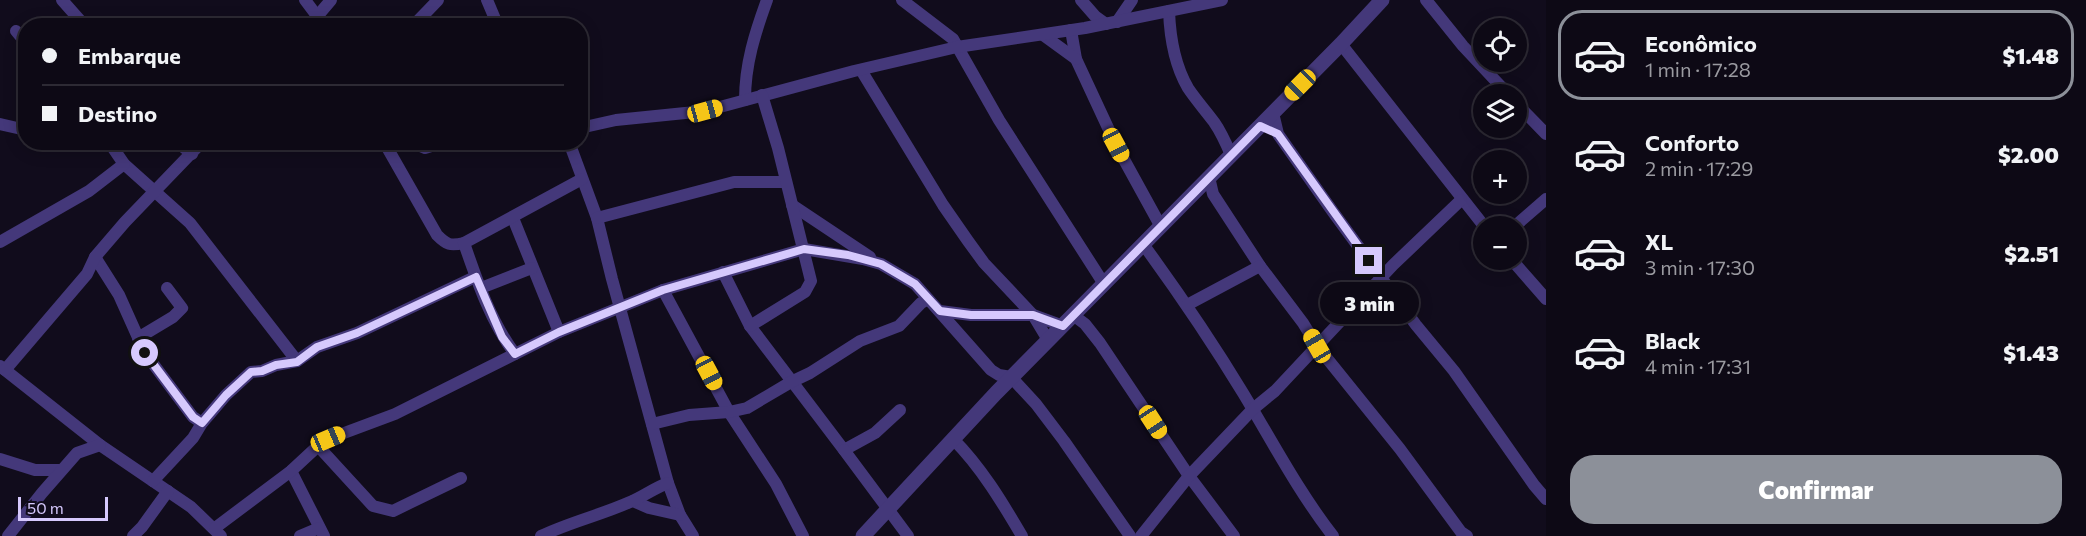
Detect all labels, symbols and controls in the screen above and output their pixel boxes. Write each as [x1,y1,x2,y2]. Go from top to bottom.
map controls [1473,18,1527,270]
button: locate [1473,18,1527,72]
icon: car [1573,28,1627,82]
text: Econômico [1645,30,1757,57]
text: Embarque [78,42,181,69]
text: $1.48 [2002,42,2059,69]
text: 1 min · 17:28 [1645,57,1751,81]
car [1281,66,1319,104]
button: layers [1473,84,1527,138]
car [685,98,725,124]
text: Destino [78,100,157,127]
car [1100,125,1132,165]
icon: car [1573,127,1627,181]
text: Conforto [1645,129,1739,156]
text: $2.00 [1998,141,2059,168]
button: + [1473,150,1527,204]
text: 2 min · 17:29 [1645,156,1753,180]
button: − [1473,216,1527,270]
icon: car [1573,226,1627,280]
text: XL [1645,228,1673,255]
text: $2.51 [2004,240,2059,267]
route end [1355,247,1382,274]
text: 3 min · 17:30 [1645,255,1755,279]
callout: 3 min [1320,282,1418,324]
text: 3 min [1344,291,1395,315]
icon: car [1573,325,1627,379]
car [1300,326,1334,366]
text: Black [1645,327,1700,354]
route start [131,339,158,366]
text: $1.43 [2003,339,2059,366]
car [693,353,725,393]
text: 4 min · 17:31 [1645,354,1751,378]
car [1136,402,1170,442]
car [308,424,348,454]
button: Confirmar [1570,455,2062,524]
scale bar [18,494,108,522]
text: 50 m [27,498,64,517]

